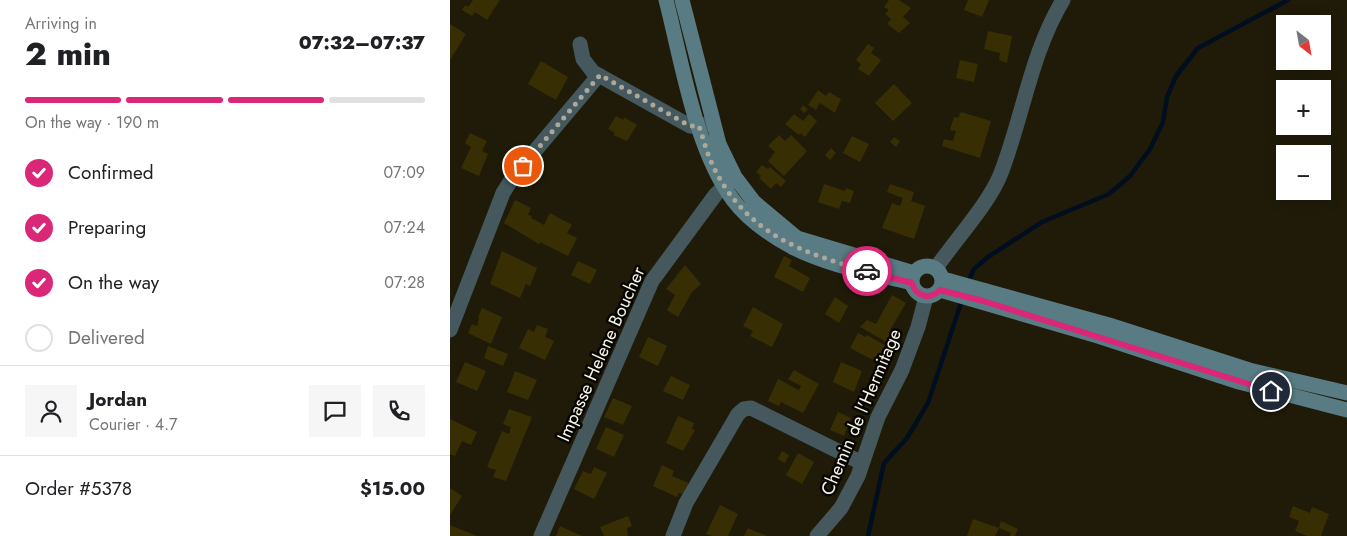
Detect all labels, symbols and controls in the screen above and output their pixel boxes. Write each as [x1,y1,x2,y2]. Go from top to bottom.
text: Arriving in [25,12,97,35]
north arrow [1276,15,1331,70]
map controls [1276,15,1331,200]
text: 07:32–07:37 [299,29,425,56]
text: 2 min [25,31,111,77]
button: + [1276,80,1331,135]
text: On the way · 190 m [25,111,159,134]
pin [502,145,544,187]
button: − [1276,145,1331,200]
icon: bag [509,152,537,180]
icon: check [25,159,53,187]
text: Confirmed [68,159,154,186]
text: 07:09 [383,161,425,184]
icon: check [25,214,53,242]
text: Preparing [68,214,146,241]
text: 07:24 [384,216,425,239]
courier [842,246,892,296]
icon: car [853,257,881,285]
street label: Impasse Helene Boucher [551,262,652,446]
icon: check [25,269,53,297]
text: On the way [68,269,159,296]
text: 07:28 [384,271,425,294]
text: Delivered [68,324,145,351]
street label: Chemin de l'Hermitage [814,325,908,499]
pin [1250,370,1292,412]
icon: home [1257,377,1285,405]
button: person [25,385,77,437]
button: chat [309,385,361,437]
button: phone [373,385,425,437]
text: Jordan [89,386,147,413]
text: Courier · 4.7 [89,413,177,436]
text: Order #5378 [25,475,132,502]
text: $15.00 [360,475,425,502]

